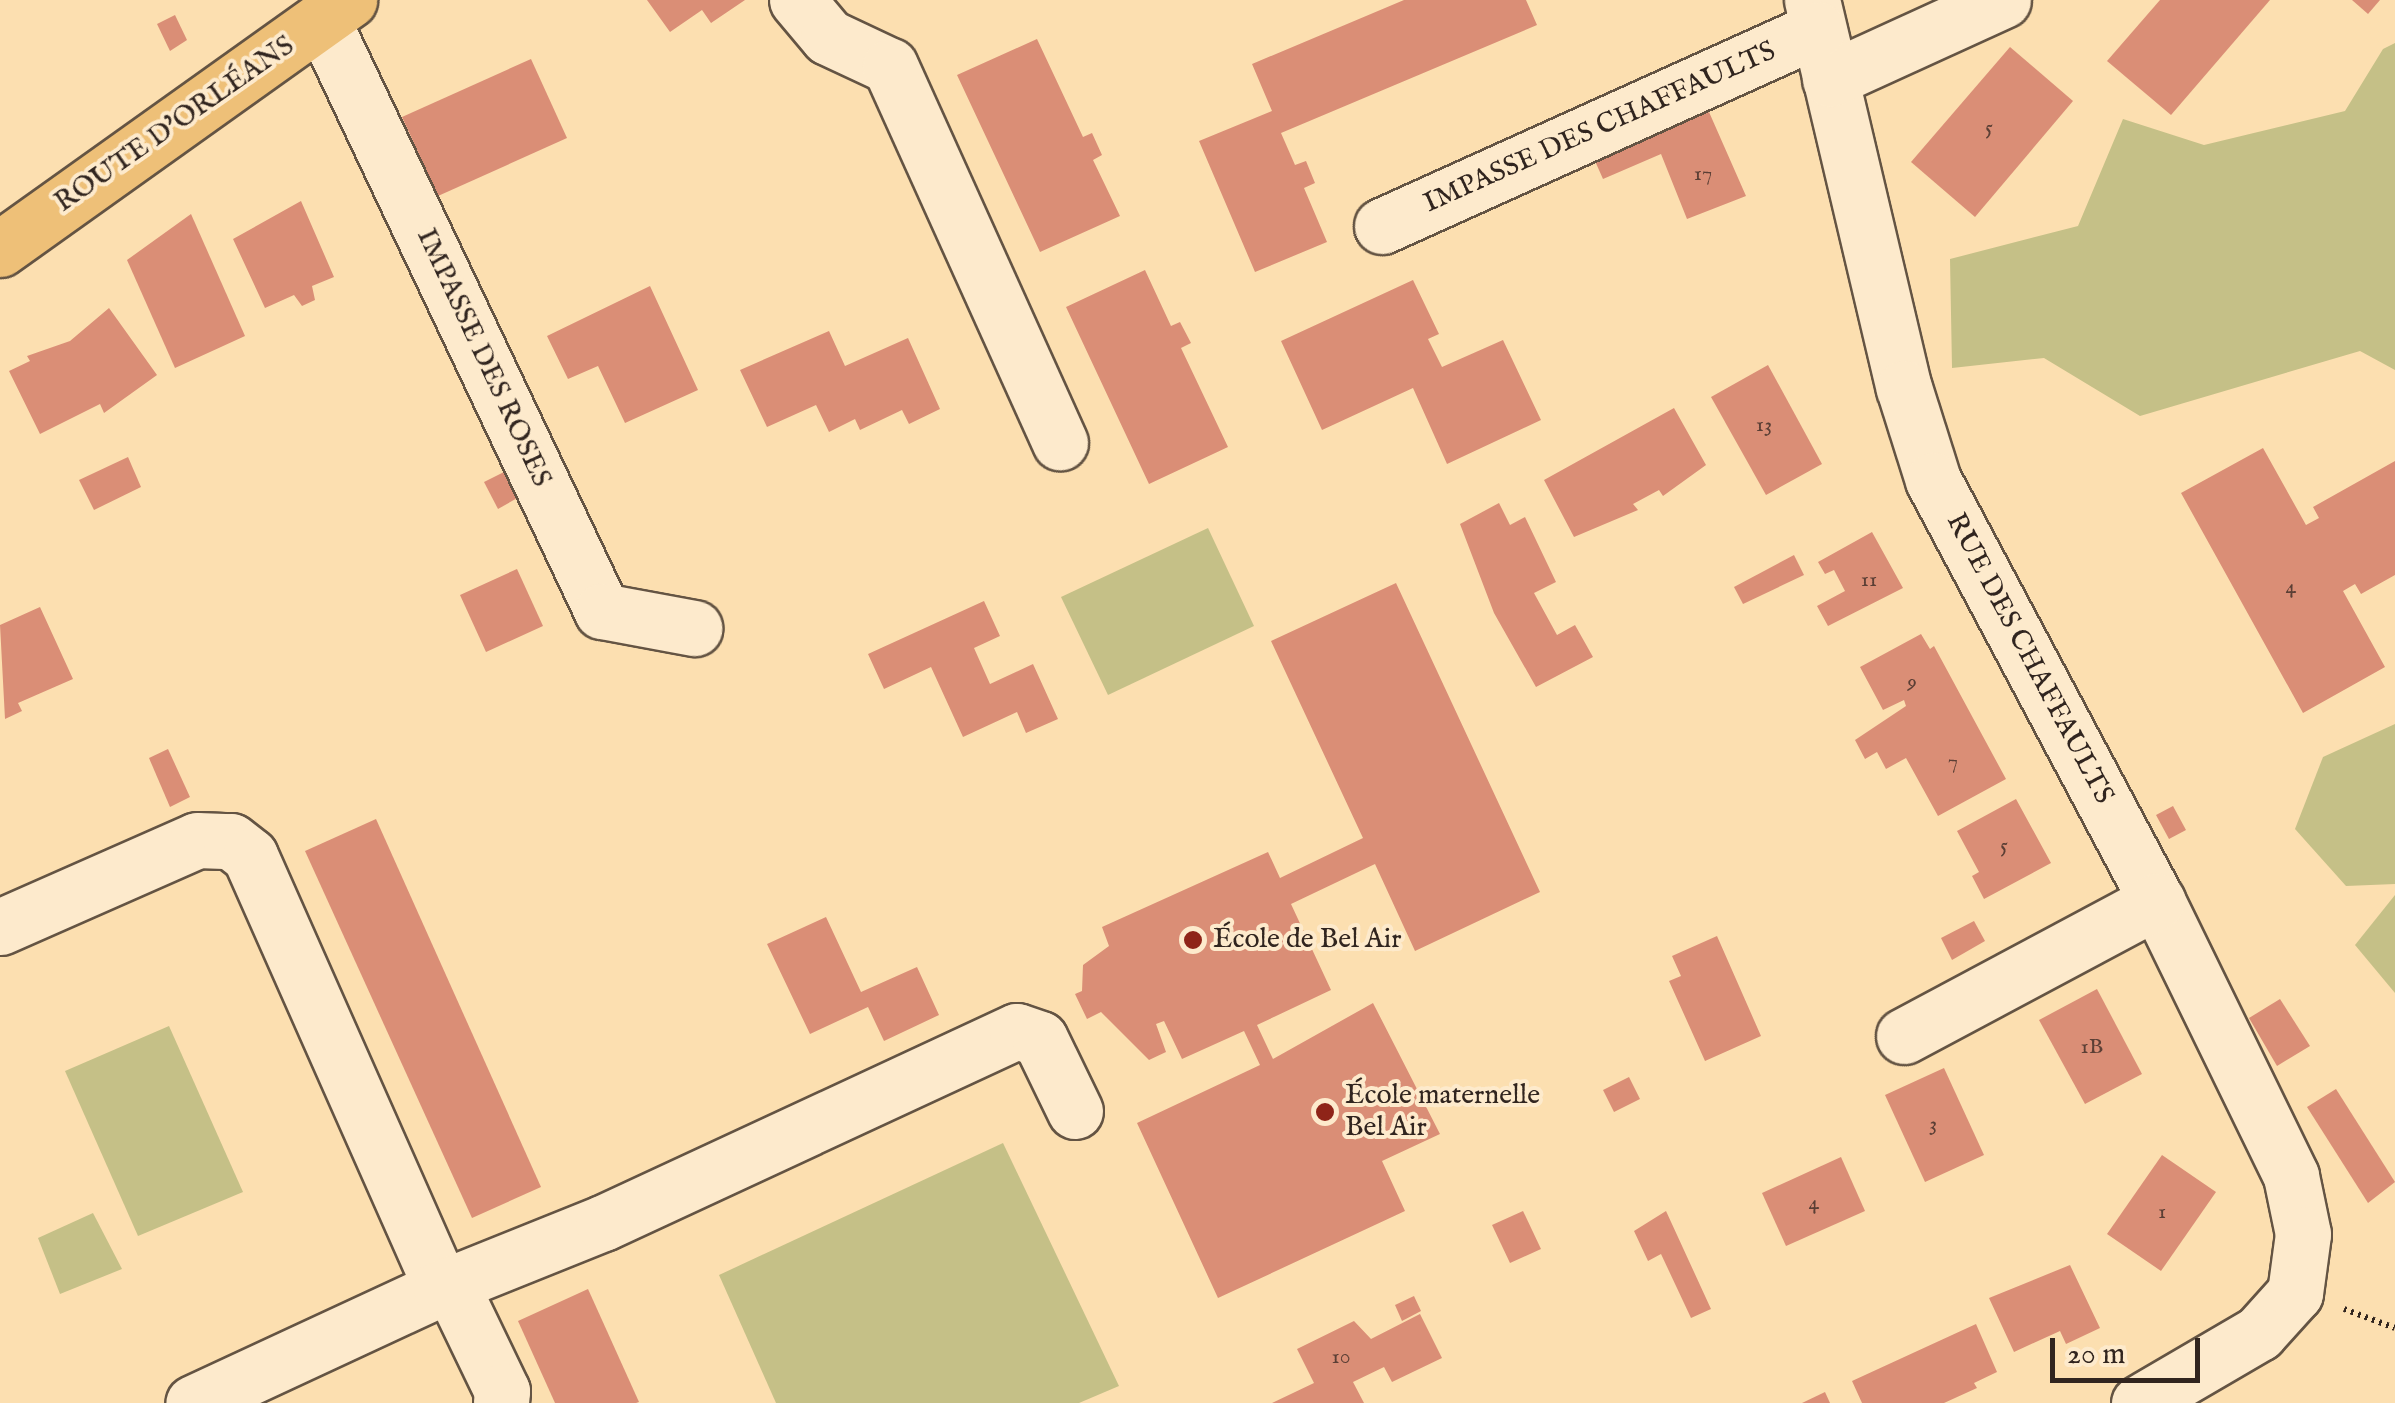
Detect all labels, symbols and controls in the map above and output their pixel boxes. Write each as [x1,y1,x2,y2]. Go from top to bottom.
street label: ROUTE D'ORLÉANS [49,30,301,220]
street label: IMPASSE DES CHAFFAULTS [1419,35,1781,221]
house number: 5 [1985,116,1993,142]
house number: 17 [1694,162,1712,188]
street label: IMPASSE DES ROSES [408,224,558,492]
house number: 13 [1756,413,1772,439]
street label: RUE DES CHAFFAULTS [1938,508,2120,810]
house number: 11 [1861,568,1877,594]
house number: 4 [2286,575,2296,601]
house number: 9 [1907,670,1917,696]
house number: 7 [1948,750,1958,776]
house number: 5 [2000,834,2008,860]
place label: École de Bel Air [1213,923,1402,957]
marker: École de Bel Air [1182,929,1204,951]
house number: 1B [2081,1035,2103,1061]
place label: École maternelle Bel Air [1345,1079,1540,1145]
marker: École maternelle Bel Air [1314,1101,1336,1123]
house number: 3 [1929,1112,1937,1138]
house number: 4 [1809,1191,1819,1217]
house number: 1 [2158,1200,2166,1226]
scale bar [2055,1318,2205,1380]
text: 20 m [2067,1336,2126,1374]
house number: 10 [1332,1345,1350,1371]

